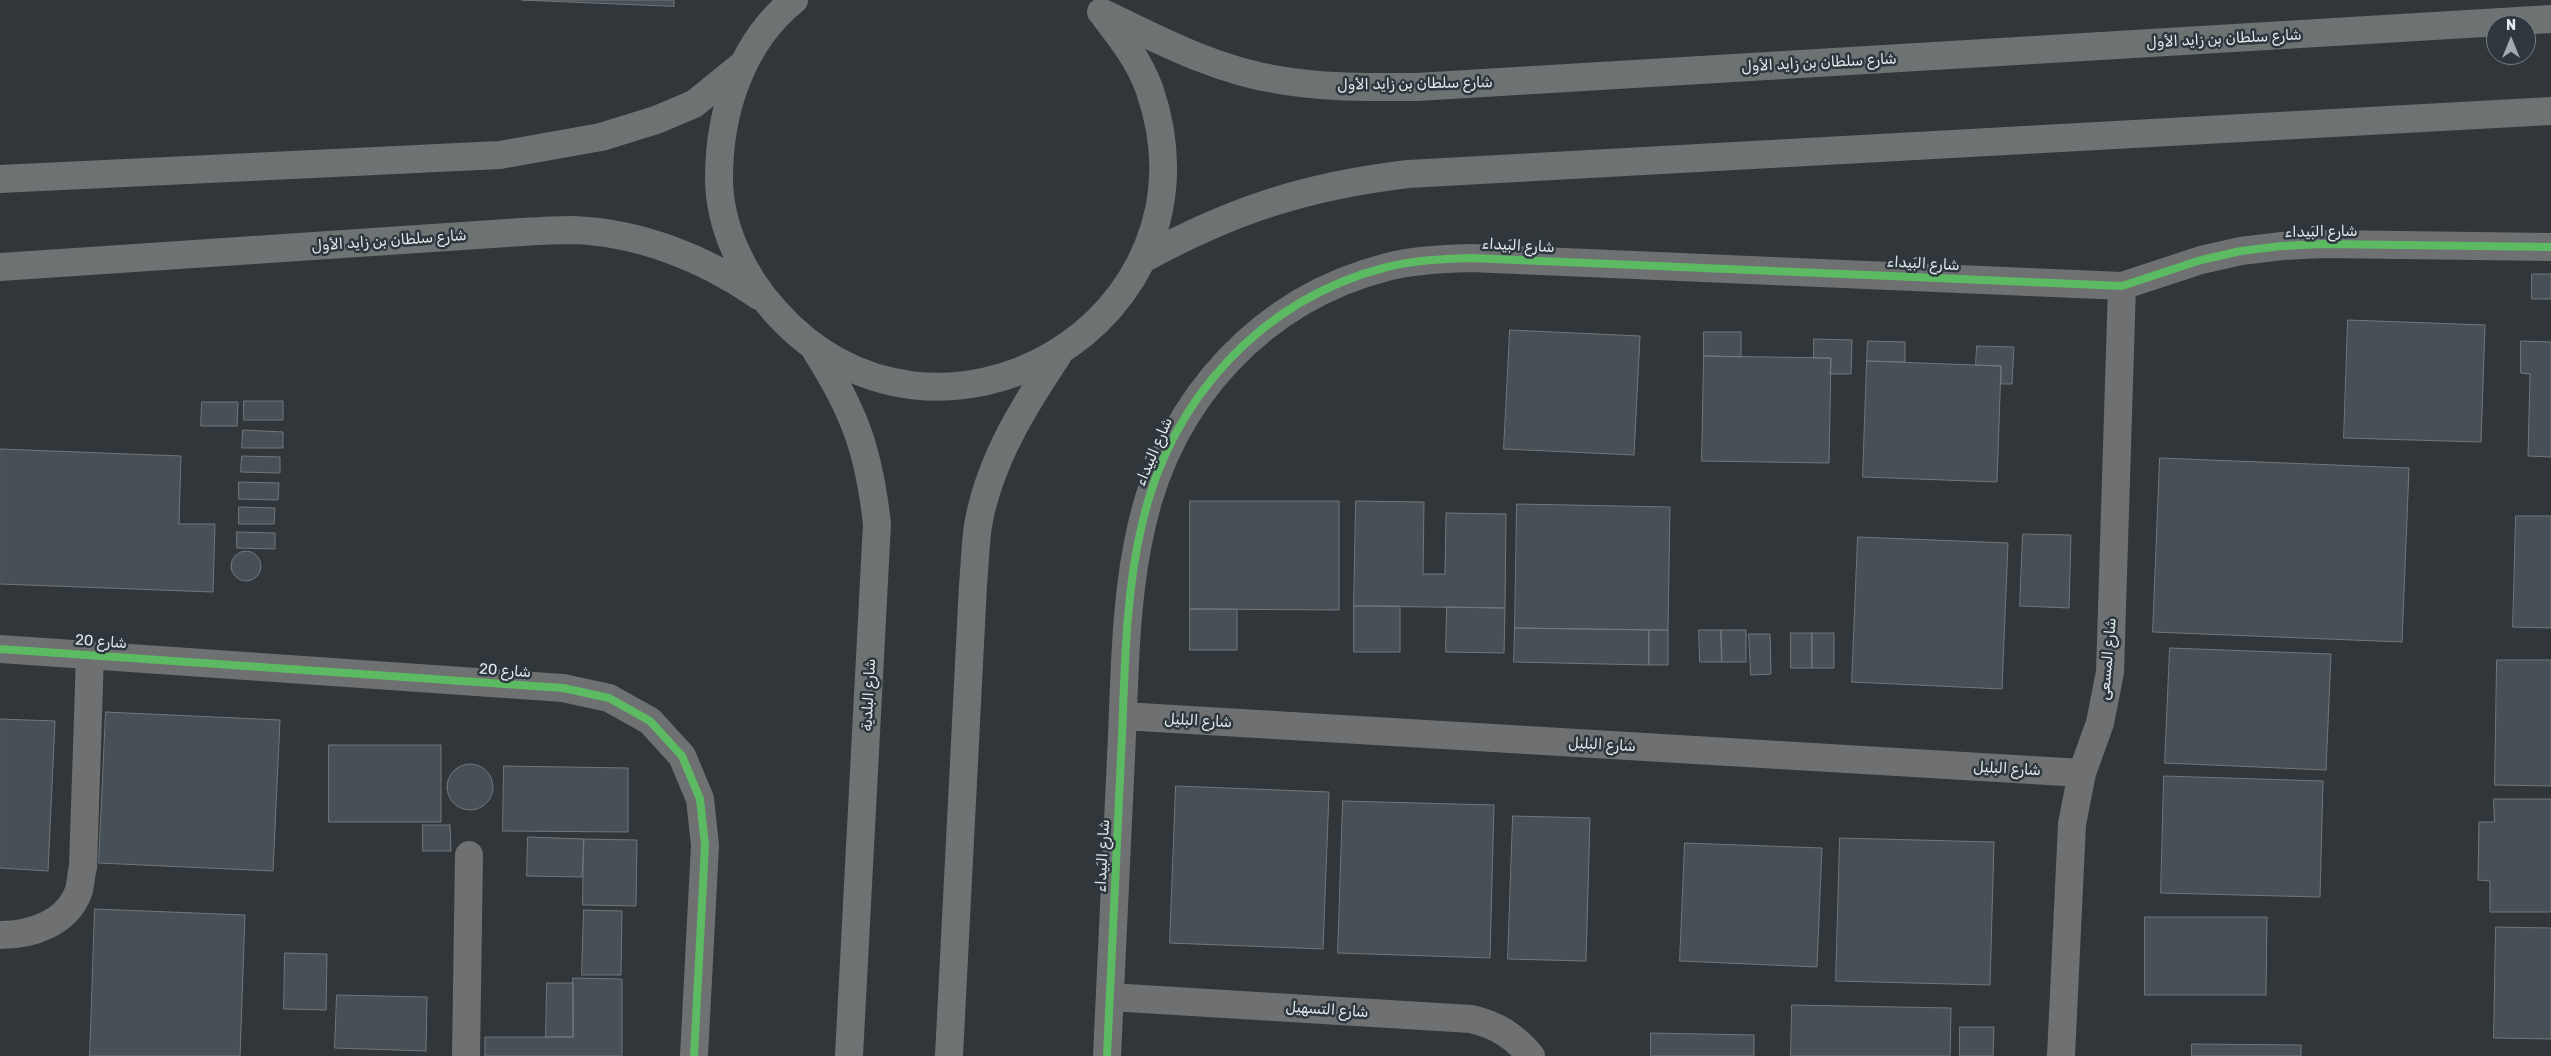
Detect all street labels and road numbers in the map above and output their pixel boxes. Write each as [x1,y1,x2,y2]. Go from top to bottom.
street label: شارع سلطان بن زايد الأول [2146,26,2302,52]
street label: شارع سلطان بن زايد الأول [1741,50,1897,76]
street label: شارع سلطان بن زايد الأول [1337,74,1493,94]
street label: شارع البَيداء [2284,222,2358,242]
street label: شارع سلطان بن زايد الأول [311,227,467,255]
street label: شارع البَيداء [1481,235,1555,257]
street label: شارع البَيداء [1886,253,1960,275]
street label: شارع البَيداء [1131,415,1177,489]
street label: شارع المسعى [2095,617,2121,701]
street label: شارع 20 [74,631,128,653]
street label: شارع البلدية [858,658,880,732]
street label: شارع 20 [478,660,532,682]
street label: شارع البليل [1164,710,1232,732]
street label: شارع البليل [1568,734,1636,756]
street label: شارع البليل [1973,758,2041,780]
street label: شارع البَيداء [1092,819,1114,893]
street label: شارع التسهيل [1285,998,1369,1022]

